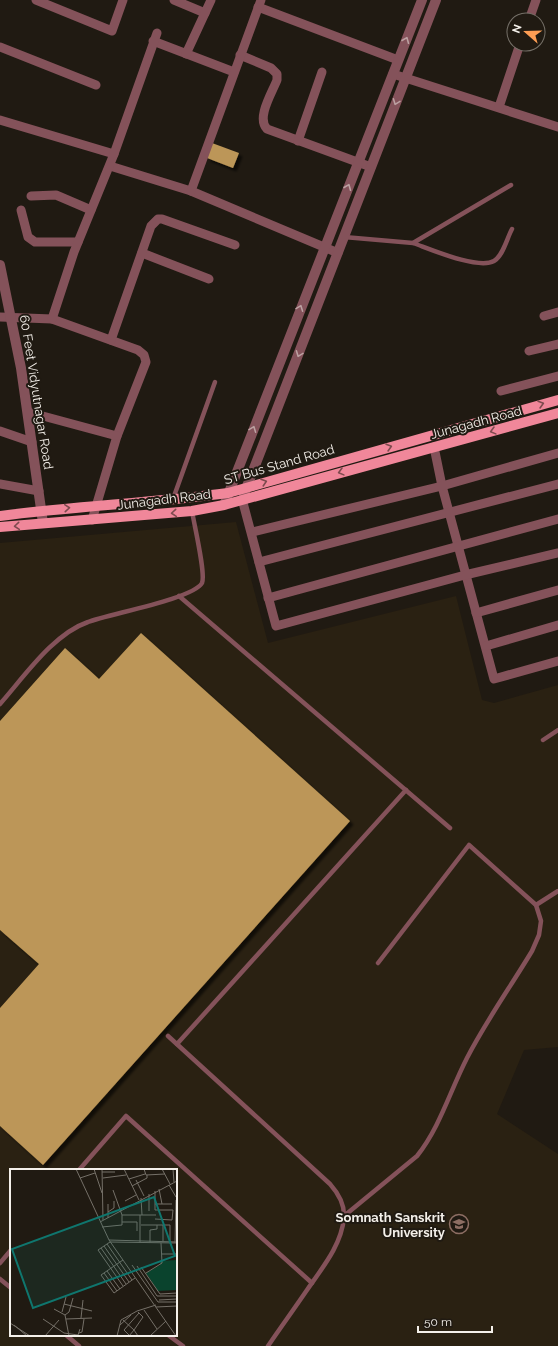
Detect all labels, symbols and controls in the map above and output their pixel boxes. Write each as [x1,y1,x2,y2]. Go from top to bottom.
north arrow [506,12,546,52]
text: N [510,23,525,35]
one-way arrow [401,37,409,45]
one-way arrow [393,98,401,105]
one-way arrow [343,184,351,192]
one-way arrow [296,305,304,312]
street label: 60 Feet Vidyutnagar Road [17,314,56,470]
one-way arrow [296,350,304,357]
one-way arrow [538,401,545,409]
street label: Junagadh Road [429,403,523,442]
one-way arrow [249,426,257,433]
one-way arrow [490,426,497,435]
street label: ST Bus Stand Road [222,442,336,487]
one-way arrow [386,443,393,452]
one-way arrow [338,467,345,476]
one-way arrow [261,479,268,487]
street label: Junagadh Road [117,486,212,513]
one-way arrow [64,504,70,513]
one-way arrow [171,508,177,517]
one-way arrow [13,521,20,530]
inset map [10,1169,177,1336]
place label: Somnath Sanskrit University [336,1210,445,1240]
school or university icon: Somnath Sanskrit University [448,1213,470,1235]
scale bar [418,1308,492,1334]
text: 50 m [424,1315,452,1329]

